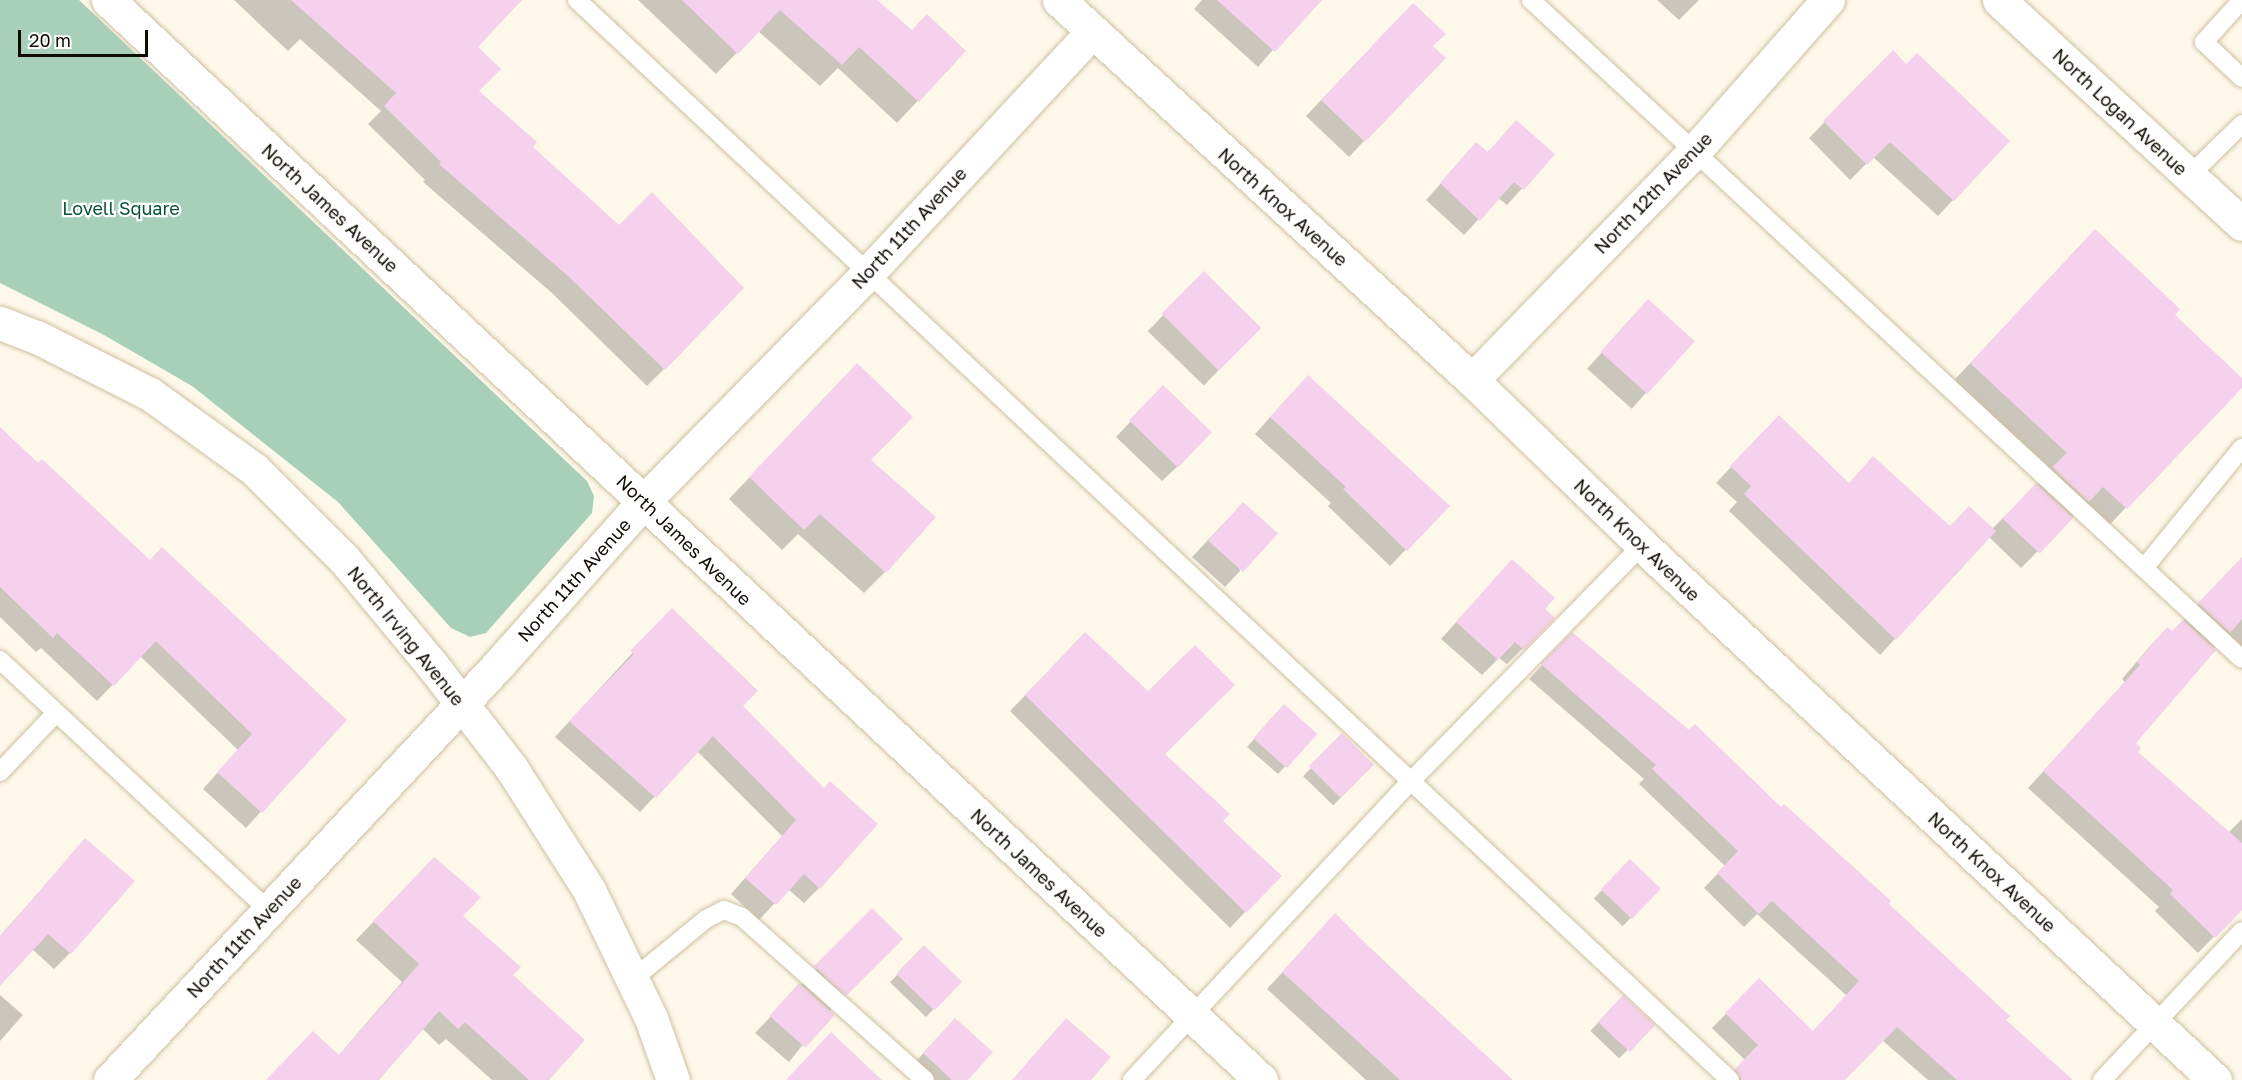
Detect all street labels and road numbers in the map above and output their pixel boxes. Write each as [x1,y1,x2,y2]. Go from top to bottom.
street label: North Logan Avenue [2048,44,2192,180]
street label: North 12th Avenue [1590,128,1716,258]
street label: North James Avenue [257,139,403,277]
street label: North Knox Avenue [1214,143,1352,271]
street label: North 11th Avenue [847,163,971,293]
street label: North James Avenue [612,470,756,610]
street label: North Knox Avenue [1570,474,1704,606]
street label: North 11th Avenue [513,514,635,646]
street label: North Irving Avenue [343,562,469,710]
street label: North James Avenue [966,804,1112,942]
street label: North Knox Avenue [1924,807,2060,937]
street label: North 11th Avenue [182,872,306,1002]

